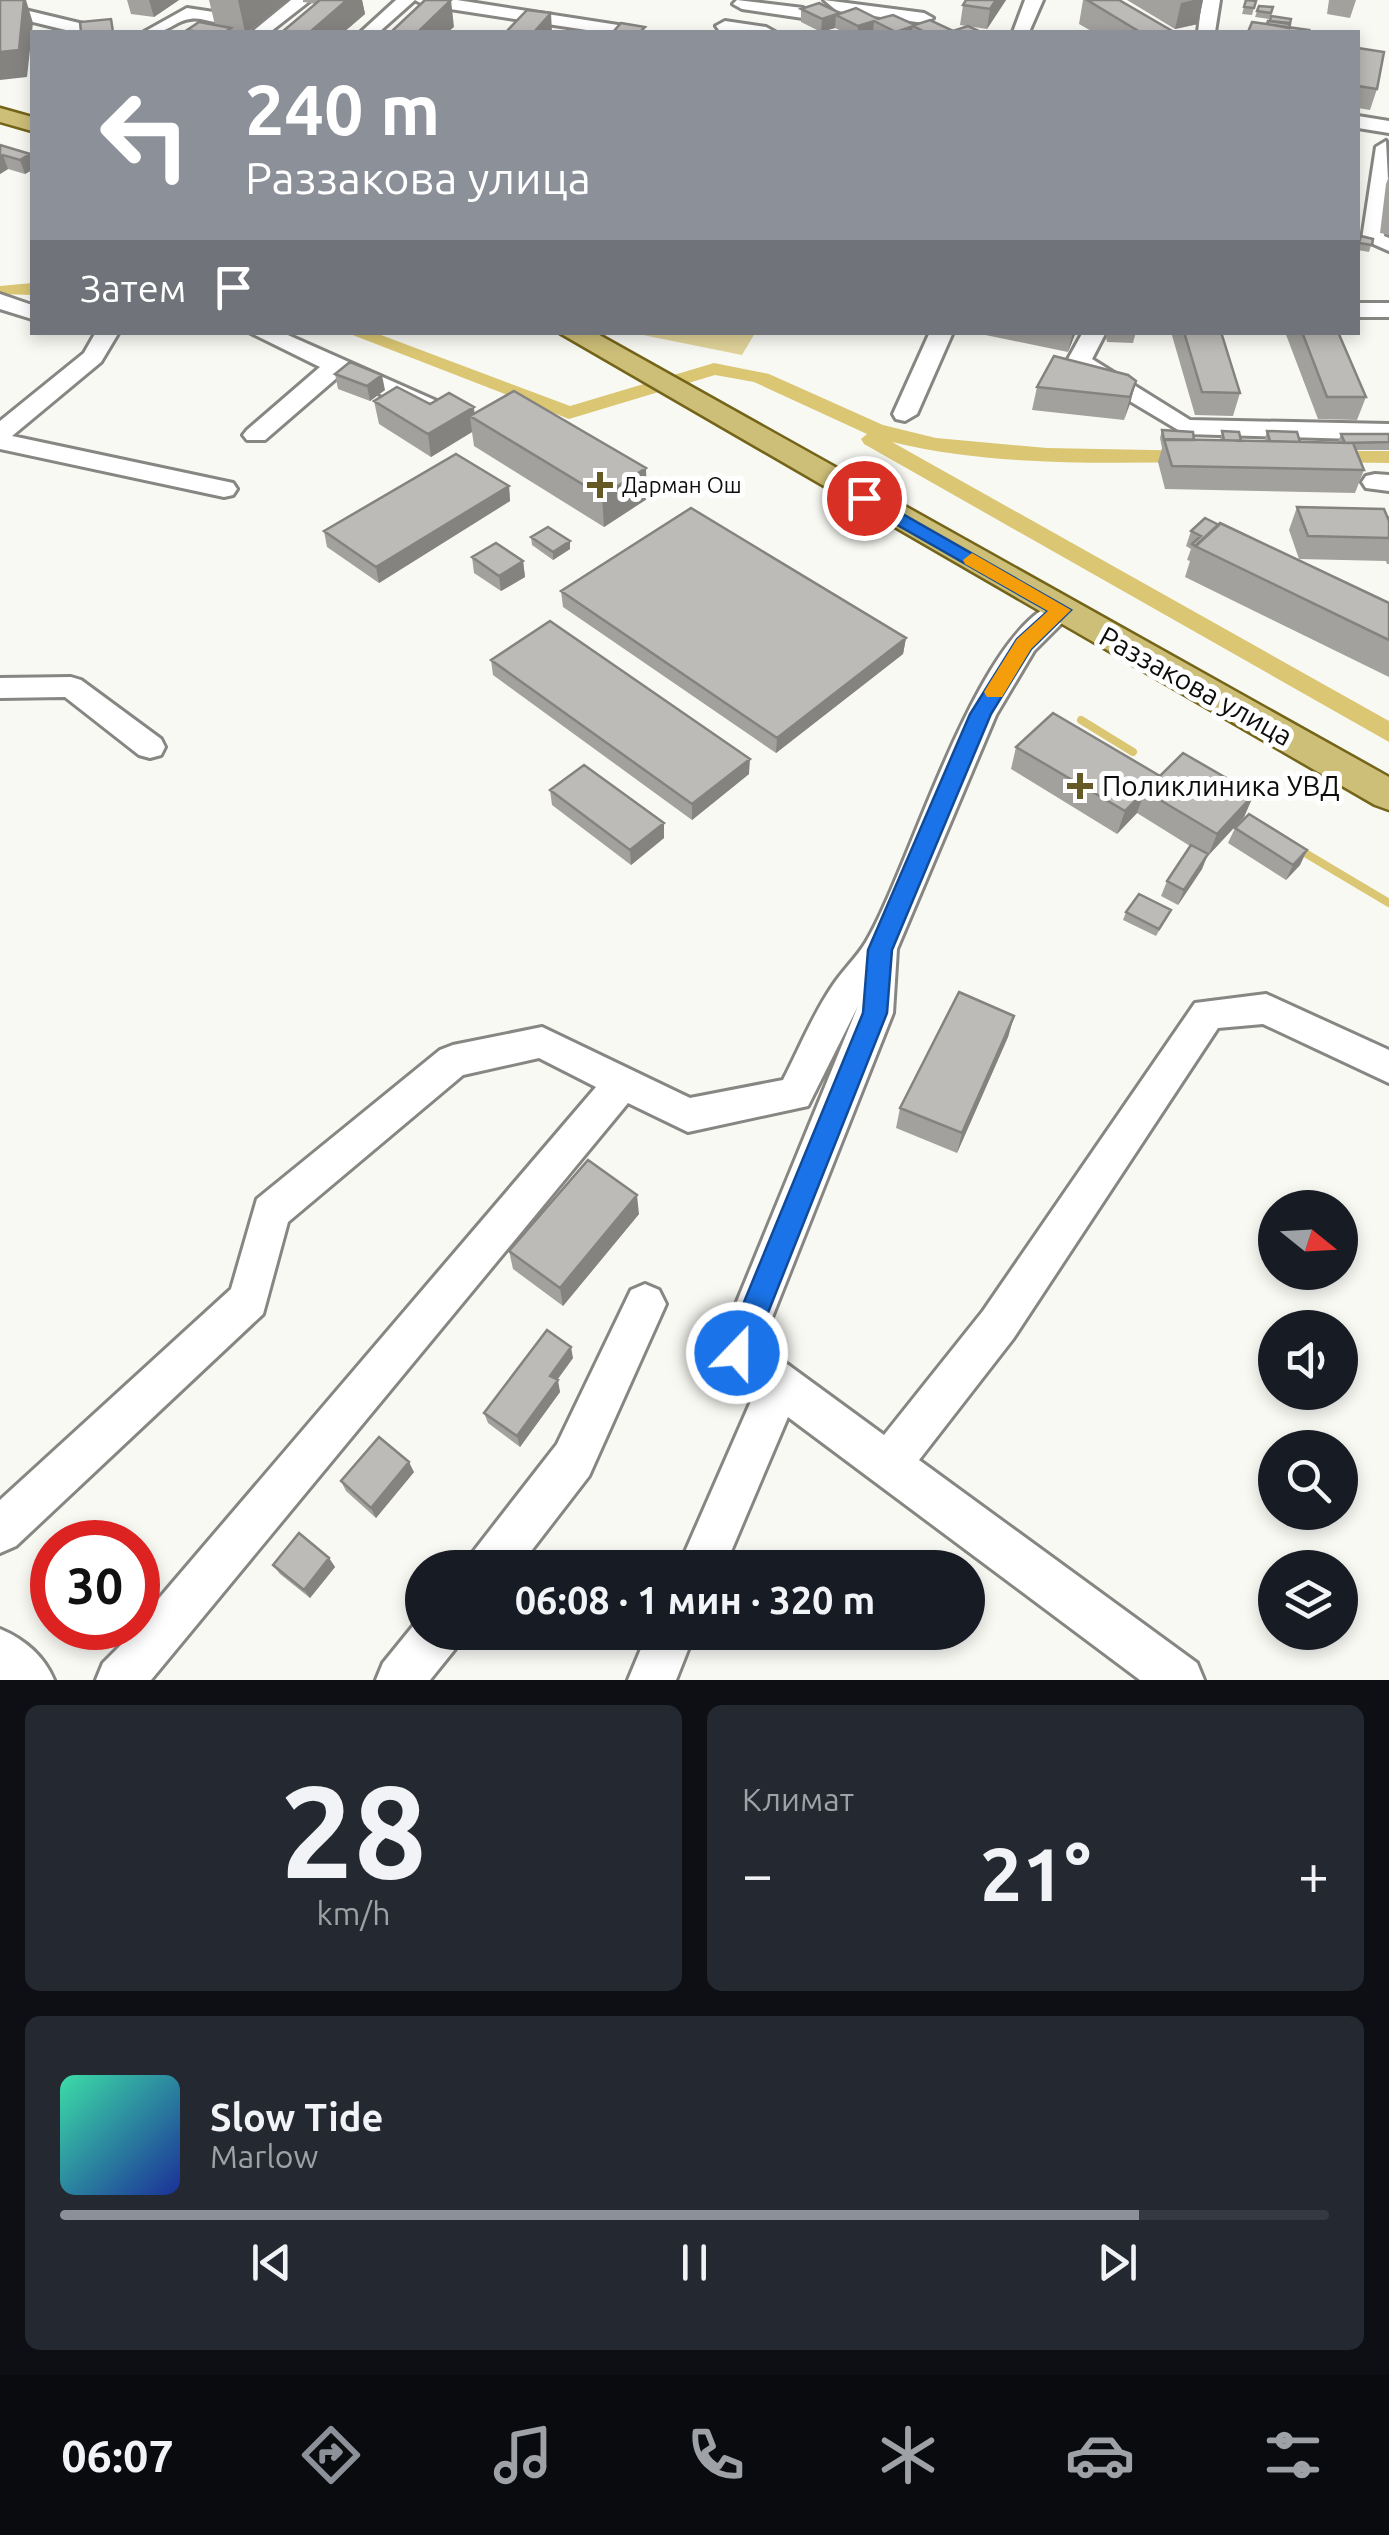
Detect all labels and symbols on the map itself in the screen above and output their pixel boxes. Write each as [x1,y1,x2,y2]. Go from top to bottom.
pin [822,456,907,541]
marker: Дарман Ош [587,472,613,498]
place label: Дарман Ош [622,472,742,497]
street label: Раззакова улица [1095,620,1298,751]
place label: Поликлиника УВД [1102,770,1340,801]
marker: Поликлиника УВД [1067,773,1093,799]
north arrow [1258,1190,1358,1290]
position arrow [685,1301,789,1405]
speed limit sign: 30 [30,1520,160,1650]

